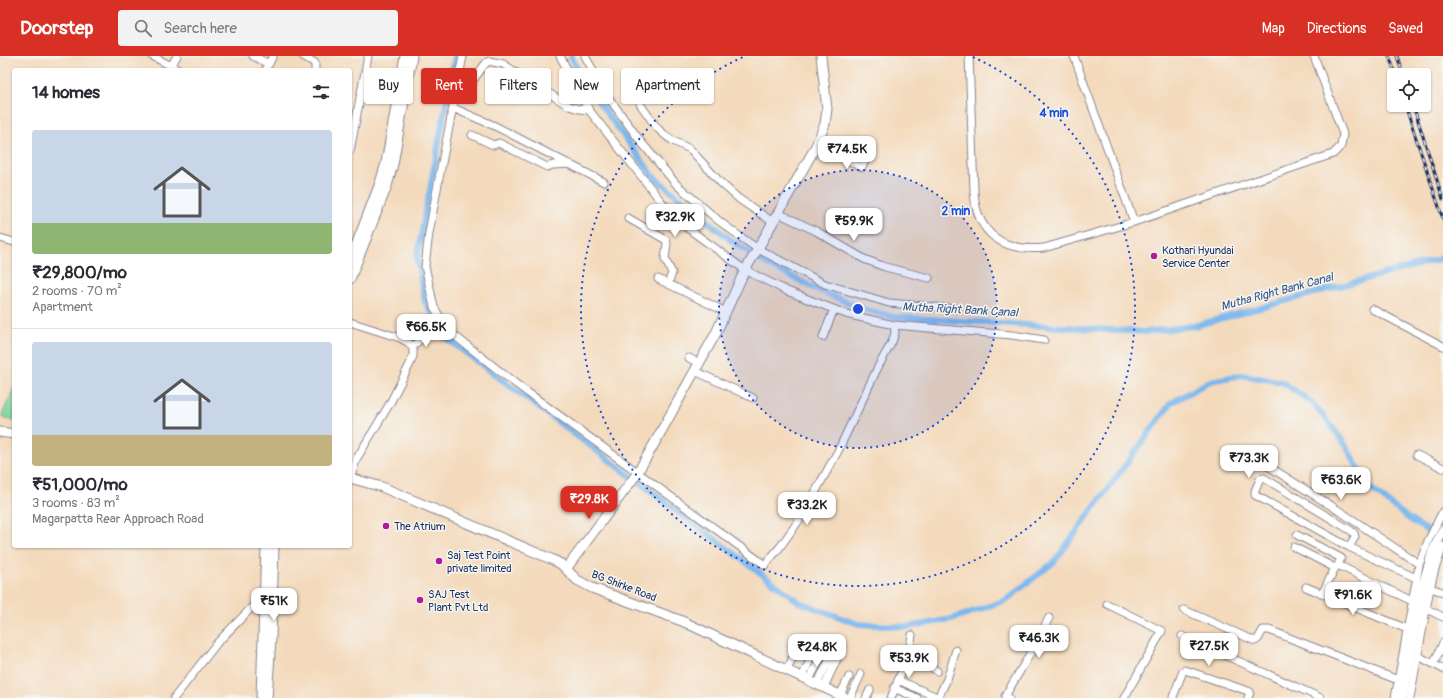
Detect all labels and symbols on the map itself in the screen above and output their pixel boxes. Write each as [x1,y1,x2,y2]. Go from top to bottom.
text: 4 min [1038,106,1069,121]
pin: ₹74.5K [814,136,880,170]
pin: ₹32.9K [642,204,708,238]
text: 2 min [942,204,971,219]
pin: ₹59.9K [821,208,887,242]
place label: Kothari Hyundai Service Center [1162,244,1233,270]
marker: Kothari Hyundai Service Center [1149,251,1159,261]
water label: Mutha Right Bank Canal [1219,269,1336,314]
water label: Mutha Right Bank Canal [902,299,1019,321]
centre of rings [851,302,865,316]
pin: ₹66.5K [393,314,459,348]
pin: ₹73.3K [1216,445,1282,479]
pin: ₹63.6K [1308,467,1374,501]
pin: ₹29.8K [556,486,622,520]
pin: ₹33.2K [774,492,840,526]
place label: The Atrium [394,520,446,533]
marker: The Atrium [381,521,391,531]
place label: Saj Test Point private limited [447,549,512,575]
marker: Saj Test Point private limited [434,556,444,566]
street label: BG Shirke Road [590,568,658,604]
pin: ₹91.6K [1320,582,1386,616]
pin: ₹51K [250,588,298,622]
place label: SAJ Test Plant Pvt Ltd [428,588,488,614]
marker: SAJ Test Plant Pvt Ltd [415,595,425,605]
pin: ₹46.3K [1006,625,1072,659]
pin: ₹27.5K [1176,633,1242,667]
pin: ₹24.8K [784,634,850,668]
pin: ₹53.9K [876,645,942,679]

